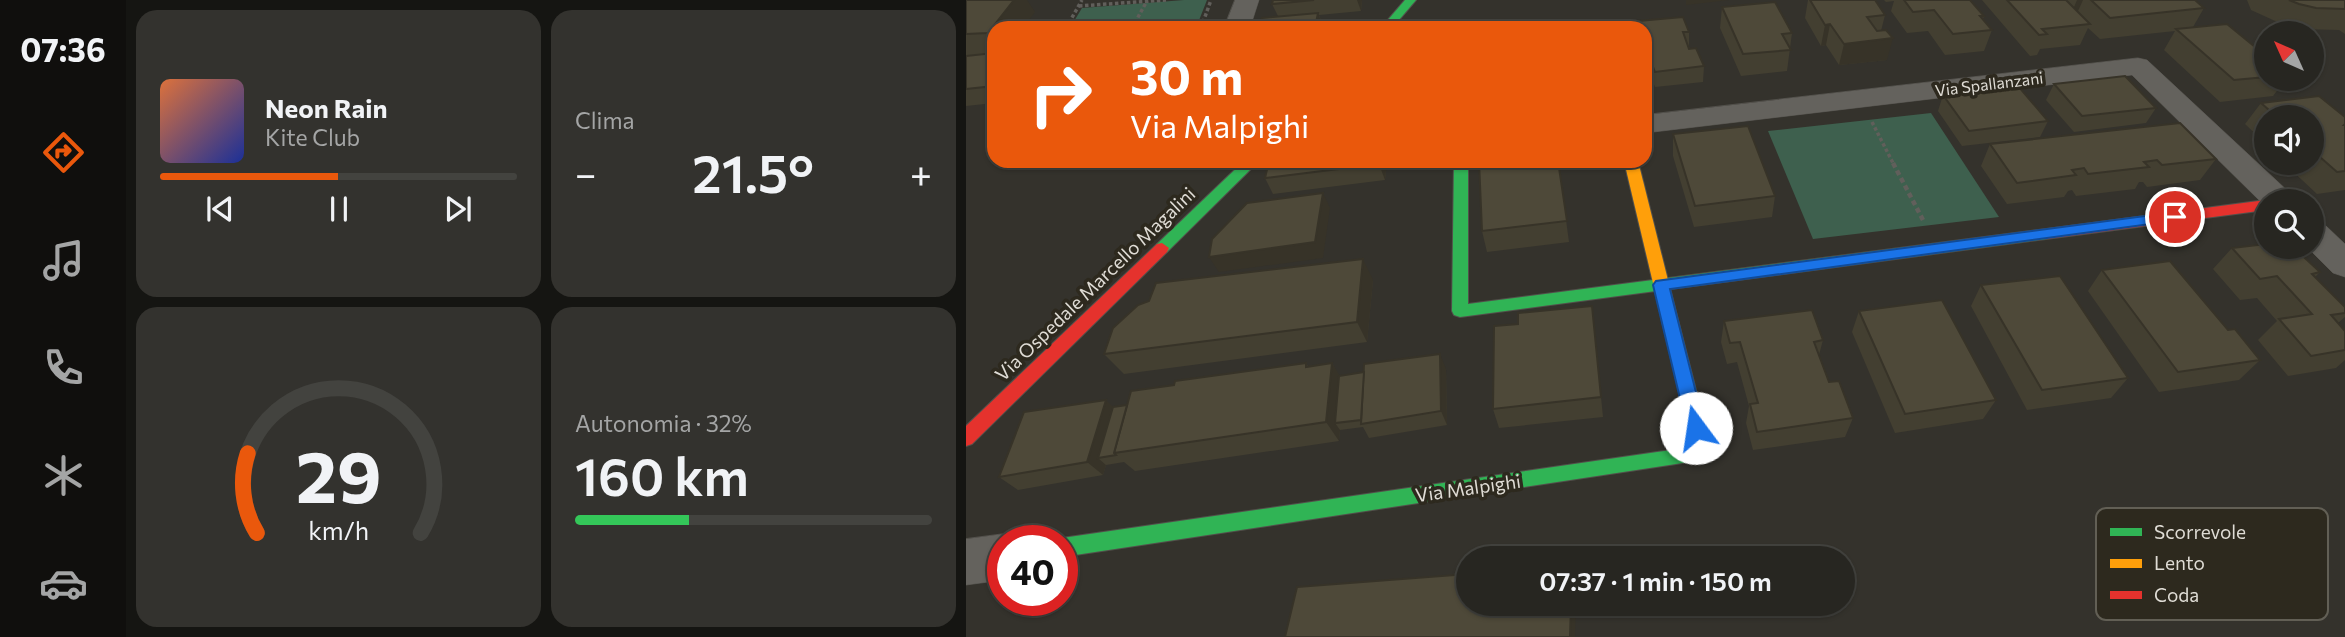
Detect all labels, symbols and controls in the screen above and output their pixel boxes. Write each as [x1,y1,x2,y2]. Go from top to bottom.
north arrow [2254,21,2324,91]
map controls [2254,21,2324,259]
text: 07:36 [20,29,106,69]
text: 30 m [1130,45,1243,105]
icon: right [1015,49,1106,140]
street label: Via Spallanzani [1934,67,2044,100]
text: Neon Rain [265,92,388,123]
text: Via Malpighi [1130,105,1309,145]
button: sound [2254,105,2324,175]
text: Clima [575,106,635,134]
text: Kite Club [265,123,360,151]
icon: directions [39,128,88,177]
text: 21.5° [692,140,814,204]
text: − [575,149,597,196]
text: + [910,149,932,196]
street label: Via Ospedale Marcello Magalini [990,182,1199,385]
pin [2145,187,2205,247]
button: search [2254,189,2324,259]
icon: previous [201,190,239,228]
icon: pause [320,190,358,228]
icon: next [439,190,477,228]
icon: arrive [2156,198,2194,236]
icon: music [39,236,88,285]
icon: phone [39,343,88,392]
position arrow [1659,391,1733,465]
text: Autonomia · 32% [575,409,752,437]
text: 29 [296,429,381,518]
text: 160 km [575,443,749,507]
icon: climate [39,451,88,500]
street label: Via Malpighi [1414,469,1522,506]
legend [2096,508,2328,620]
text: km/h [308,515,369,545]
text: Scorrevole [2154,520,2246,543]
speed limit sign: 40 [987,525,1078,616]
text: Lento [2154,551,2205,574]
icon: car [39,559,88,608]
text: 07:37 · 1 min · 150 m [1539,565,1772,596]
text: Coda [2154,583,2199,606]

